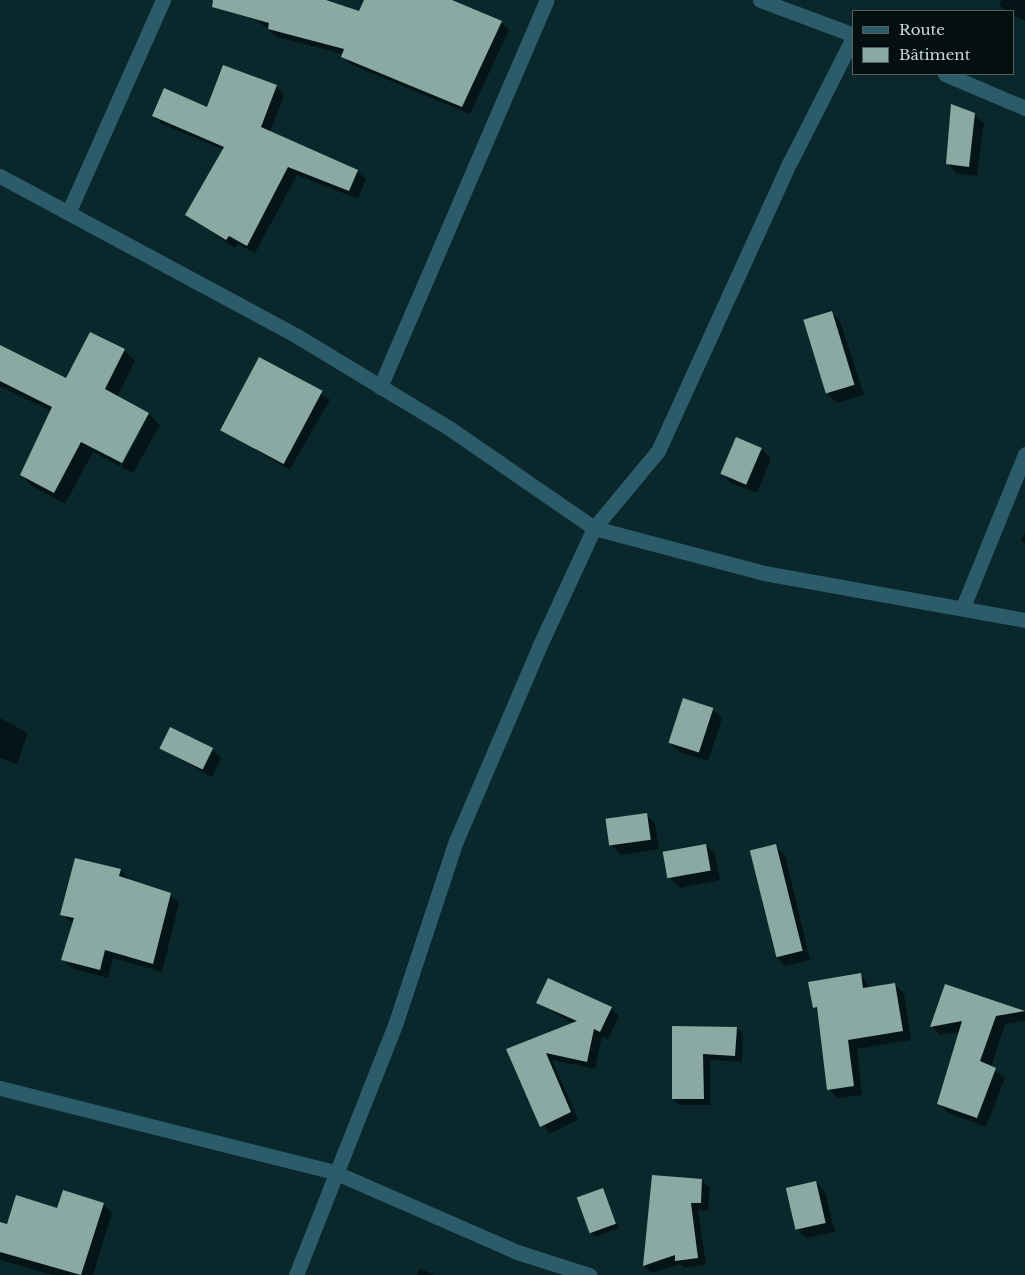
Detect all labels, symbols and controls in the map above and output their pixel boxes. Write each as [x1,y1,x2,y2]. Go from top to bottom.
legend [852,10,1015,75]
text: Route [899,20,945,39]
text: Bâtiment [899,45,970,64]

